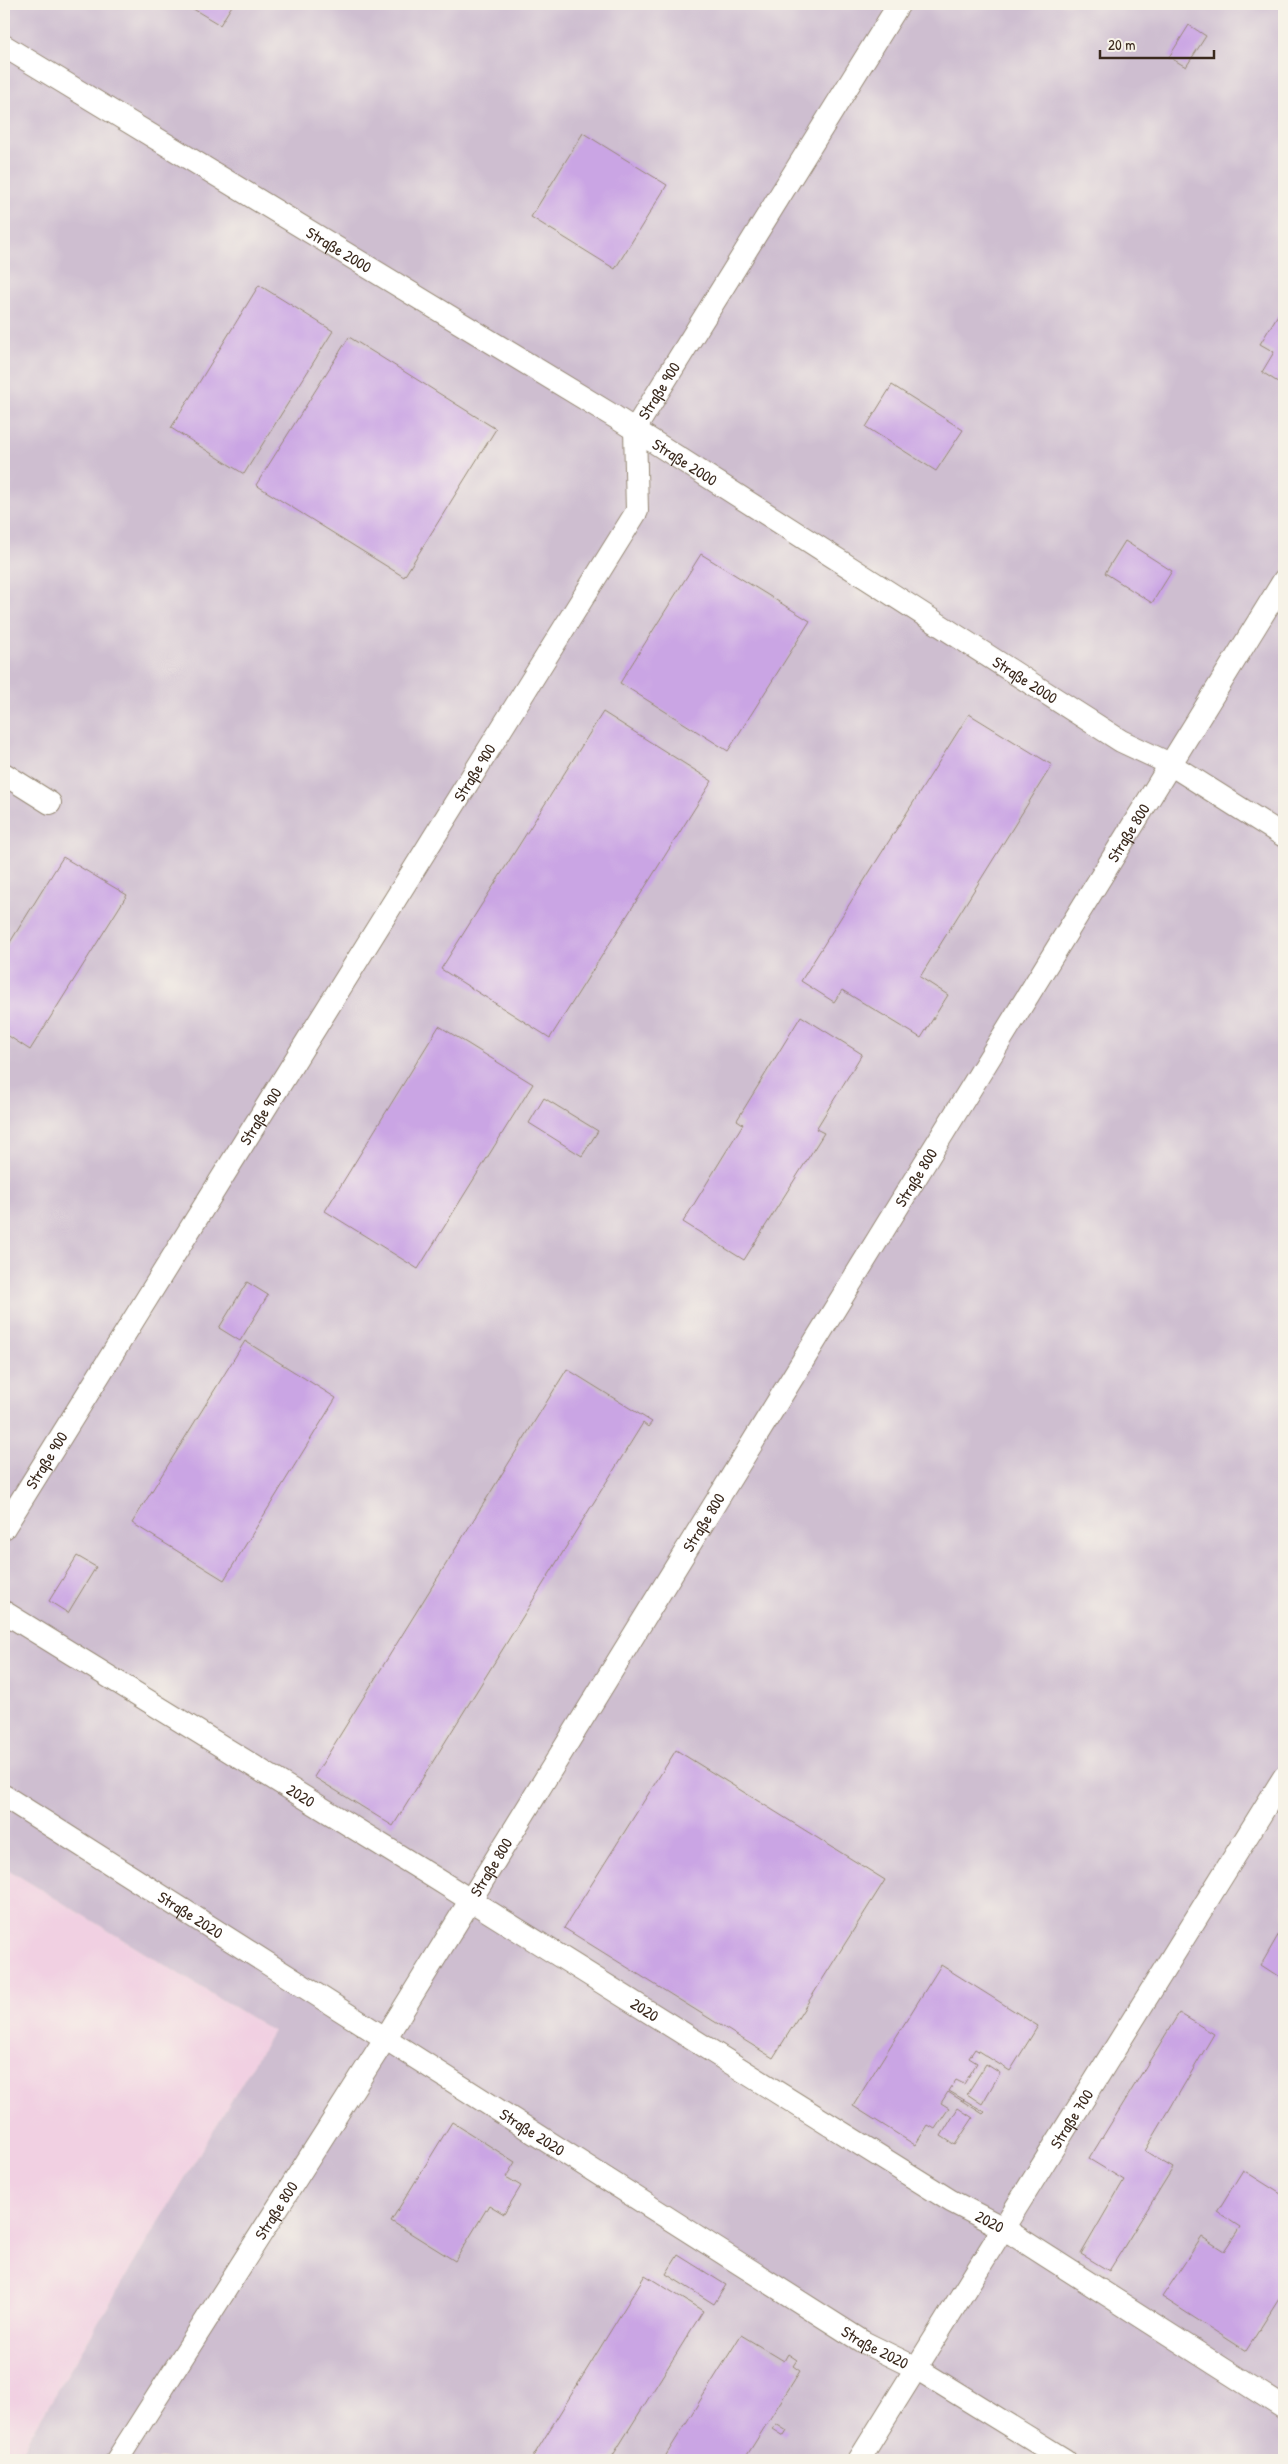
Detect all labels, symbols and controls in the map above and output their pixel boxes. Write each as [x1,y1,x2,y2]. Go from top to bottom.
scale bar [1100,28,1214,60]
text: 20 m [1108,34,1135,55]
street label: Straße 2000 [302,221,376,278]
street label: Straße 900 [633,358,685,424]
street label: Straße 2000 [648,433,722,491]
street label: Straße 2000 [989,651,1062,709]
street label: Straße 900 [448,739,501,805]
street label: Straße 800 [1102,799,1155,866]
street label: Straße 900 [234,1083,287,1149]
street label: Straße 800 [889,1144,942,1211]
street label: Straße 900 [20,1427,73,1493]
street label: Straße 800 [677,1489,730,1556]
street label: 2020 [283,1778,319,1812]
street label: Straße 800 [464,1834,517,1901]
street label: Straße 2020 [154,1886,227,1943]
street label: 2020 [627,1992,663,2026]
street label: Straße 700 [1045,2085,1098,2153]
street label: Straße 2020 [496,2103,569,2161]
street label: Straße 800 [249,2177,303,2244]
street label: 2020 [972,2205,1008,2238]
street label: Straße 2020 [837,2320,913,2374]

